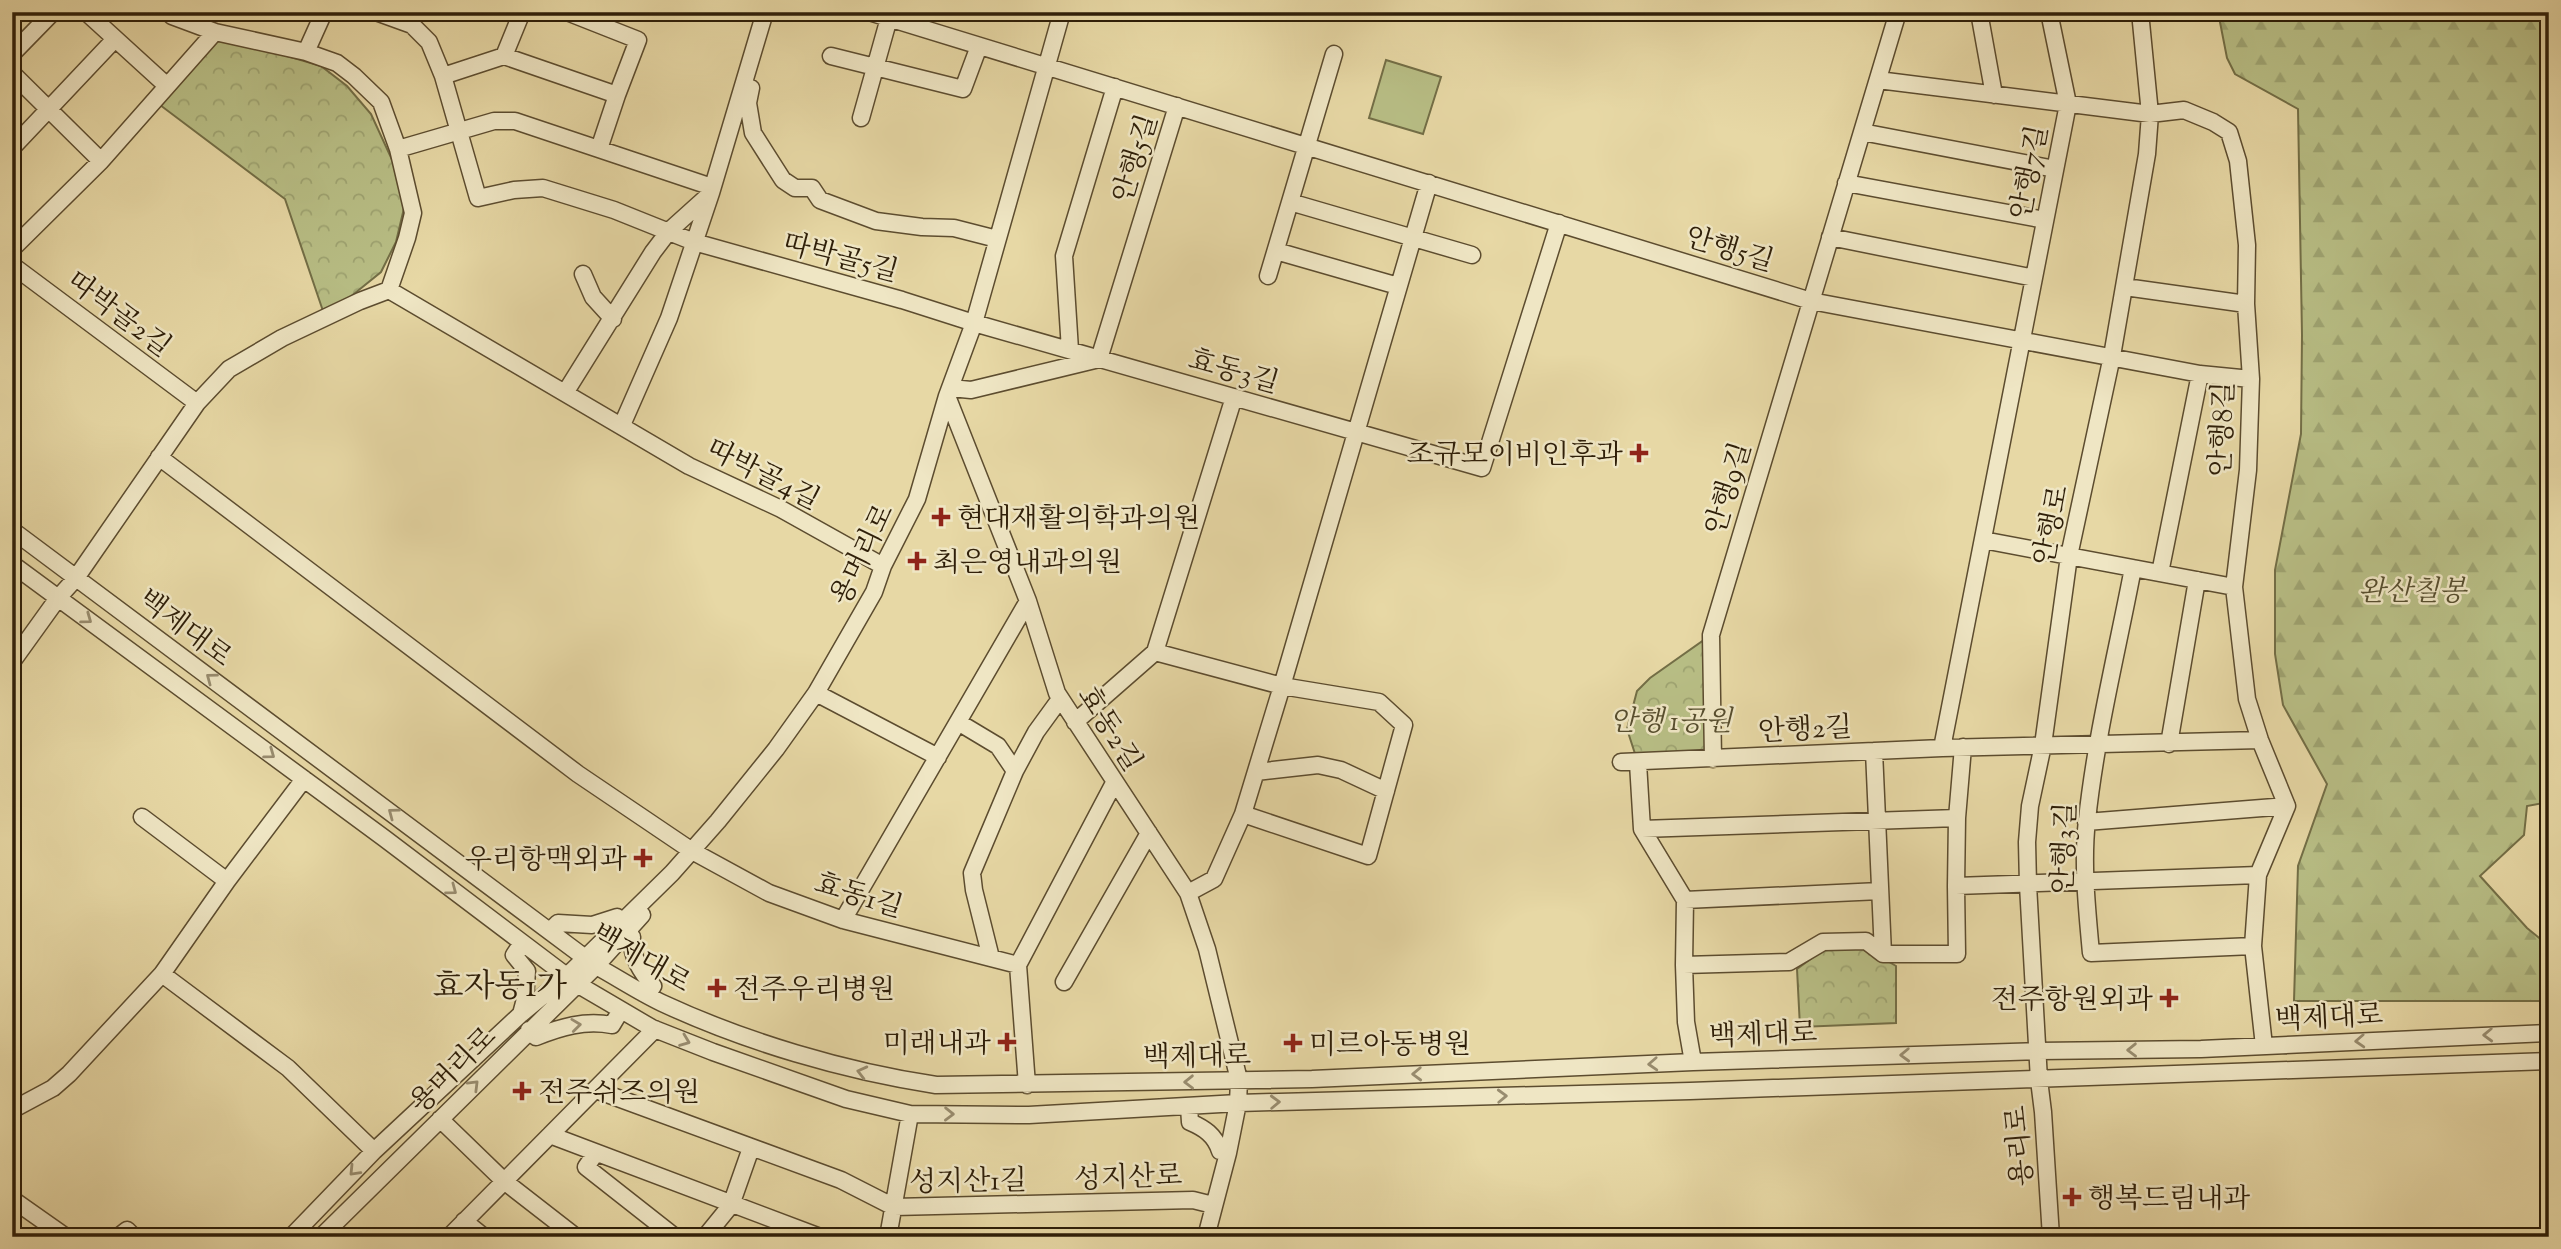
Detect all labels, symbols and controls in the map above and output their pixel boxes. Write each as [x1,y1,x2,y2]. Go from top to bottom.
street label: 안행5길 [1104,110,1169,208]
street label: 안행7길 [2002,122,2060,223]
street label: 안행5길 [1680,218,1778,283]
street label: 따박골5길 [778,224,902,293]
street label: 따박골2길 [58,263,179,368]
street label: 효동3길 [1183,341,1283,405]
street label: 안행8길 [2202,381,2246,477]
street label: 따박골4길 [699,430,826,521]
place label: 조규모이비인후과 [1407,436,1623,476]
street label: 안행9길 [1697,438,1763,540]
marker: 조규모이비인후과 [1629,443,1649,463]
street label: 안행로 [2026,482,2080,569]
street label: 용머리로 [822,498,905,613]
place label: 현대재활의학과의원 [957,500,1200,540]
marker: 현대재활의학과의원 [931,507,951,527]
place label: 최은영내과의원 [933,544,1122,584]
marker: 최은영내과의원 [907,551,927,571]
park label: 완산칠봉 [2358,573,2468,613]
street label: 백제대로 [129,581,239,678]
one-way arrow [79,611,91,623]
one-way arrow [206,673,219,686]
street label: 효동2길 [1067,679,1150,780]
park label: 안행 1공원 [1610,703,1734,743]
street label: 안행2길 [1757,709,1853,753]
one-way arrow [262,745,275,758]
street label: 안행3길 [2044,801,2088,895]
one-way arrow [388,809,401,822]
place label: 우리항맥외과 [465,841,627,881]
marker: 우리항맥외과 [633,848,653,868]
street label: 효동1길 [809,864,907,929]
one-way arrow [445,881,457,894]
street label: 백제대로 [584,915,697,1004]
district label: 효자동1가 [433,965,567,1011]
place label: 전주우리병원 [733,971,895,1011]
marker: 전주우리병원 [707,978,727,998]
place label: 전주항원외과 [1991,981,2153,1021]
marker: 전주항원외과 [2159,988,2179,1008]
street label: 백제대로 [2274,996,2384,1042]
street label: 백제대로 [1708,1014,1818,1058]
one-way arrow [571,1017,582,1032]
street label: 용머리로 [402,1019,507,1124]
place label: 미래내과 [883,1025,991,1065]
place label: 미르아동병원 [1309,1026,1471,1066]
one-way arrow [2483,1028,2494,1043]
marker: 미래내과 [997,1032,1017,1052]
one-way arrow [678,1033,690,1047]
marker: 미르아동병원 [1283,1033,1303,1053]
one-way arrow [2354,1033,2365,1048]
street label: 백제대로 [1143,1037,1251,1079]
one-way arrow [2127,1042,2137,1058]
one-way arrow [1899,1048,1910,1063]
one-way arrow [1647,1056,1658,1071]
one-way arrow [856,1066,868,1080]
one-way arrow [1411,1067,1422,1082]
place label: 전주쉬즈의원 [538,1074,700,1114]
one-way arrow [1183,1074,1194,1089]
one-way arrow [465,1081,478,1094]
marker: 전주쉬즈의원 [512,1081,532,1101]
one-way arrow [1497,1088,1508,1104]
one-way arrow [1269,1095,1280,1110]
street label: 용리로 [1998,1104,2044,1188]
one-way arrow [945,1106,955,1122]
street label: 성지산로 [1073,1157,1183,1201]
street label: 성지산1길 [909,1162,1027,1204]
one-way arrow [350,1163,363,1176]
place label: 행복드림내과 [2088,1180,2250,1220]
marker: 행복드림내과 [2062,1187,2082,1207]

